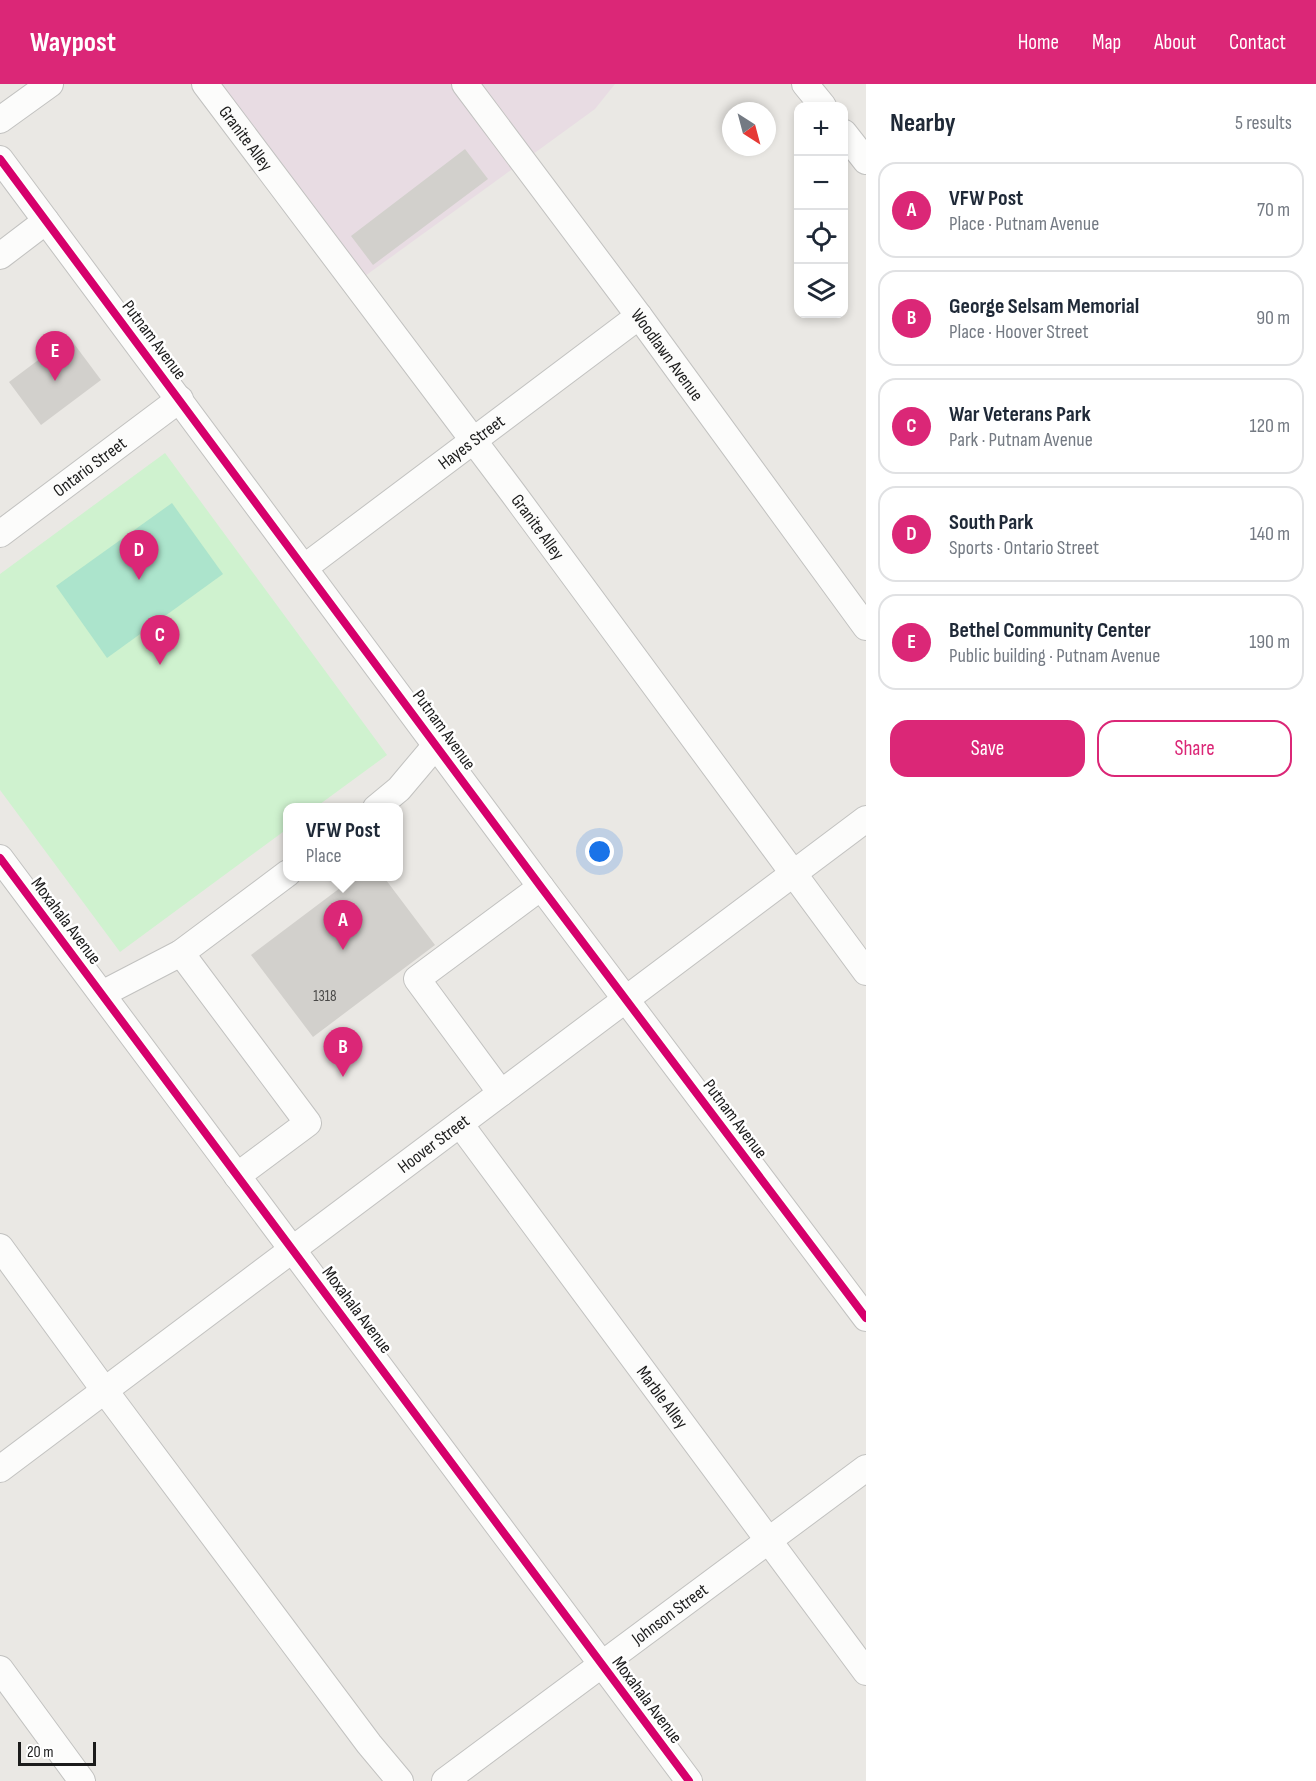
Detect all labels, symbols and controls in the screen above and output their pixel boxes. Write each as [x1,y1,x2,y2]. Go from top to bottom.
text: Waypost [30,26,116,59]
text: Home [1018,30,1059,55]
text: Map [1092,30,1121,55]
text: About [1154,30,1196,55]
text: Contact [1229,30,1286,55]
street label: Granite Alley [215,102,277,175]
north arrow [722,102,776,156]
map controls [794,102,848,318]
button: + [794,102,848,156]
text: Nearby [890,108,956,139]
text: 5 results [1235,111,1292,135]
button: − [794,156,848,210]
text: VFW Post [949,185,1023,212]
text: A [907,198,916,222]
text: 70 m [1257,198,1290,222]
button: locate [794,210,848,264]
text: Place · Putnam Avenue [949,212,1099,236]
button: layers [794,264,848,318]
text: George Selsam Memorial [949,293,1139,320]
street label: Putnam Avenue [117,296,191,384]
street label: Woodlawn Avenue [627,305,708,405]
text: B [907,306,916,330]
text: 90 m [1256,306,1290,330]
text: Place · Hoover Street [949,320,1089,344]
pin: E [36,332,74,381]
text: War Veterans Park [949,401,1091,428]
street label: Hayes Street [434,410,509,474]
text: C [906,414,917,438]
text: 120 m [1250,414,1290,438]
text: Park · Putnam Avenue [949,428,1093,452]
street label: Ontario Street [49,432,131,501]
street label: Granite Alley [507,490,569,564]
text: South Park [949,509,1033,536]
text: D [906,522,917,546]
text: 140 m [1250,522,1290,546]
pin: D [120,530,158,580]
text: Sports · Ontario Street [949,536,1099,560]
pin: C [140,616,180,665]
text: Bethel Community Center [949,617,1151,644]
text: E [907,630,916,654]
text: 190 m [1249,630,1290,654]
text: Public building · Putnam Avenue [949,644,1160,668]
street label: Putnam Avenue [408,686,480,774]
button: Save [890,720,1085,777]
button: Share [1097,720,1292,777]
popup [283,803,403,881]
text: VFW Post [306,817,380,844]
your location [585,837,614,866]
text: Place [306,844,342,868]
street label: Moxahala Avenue [27,873,105,969]
pin: A [324,900,362,950]
house number: 1318 [313,987,337,1006]
pin: B [324,1028,362,1077]
street label: Putnam Avenue [698,1075,772,1163]
street label: Hoover Street [394,1110,474,1177]
street label: Moxahala Avenue [318,1262,396,1358]
street label: Marble Alley [632,1362,692,1433]
street label: Johnson Street [627,1579,712,1650]
street label: Moxahala Avenue [608,1652,686,1748]
scale bar [18,1739,96,1766]
text: 20 m [27,1743,54,1762]

